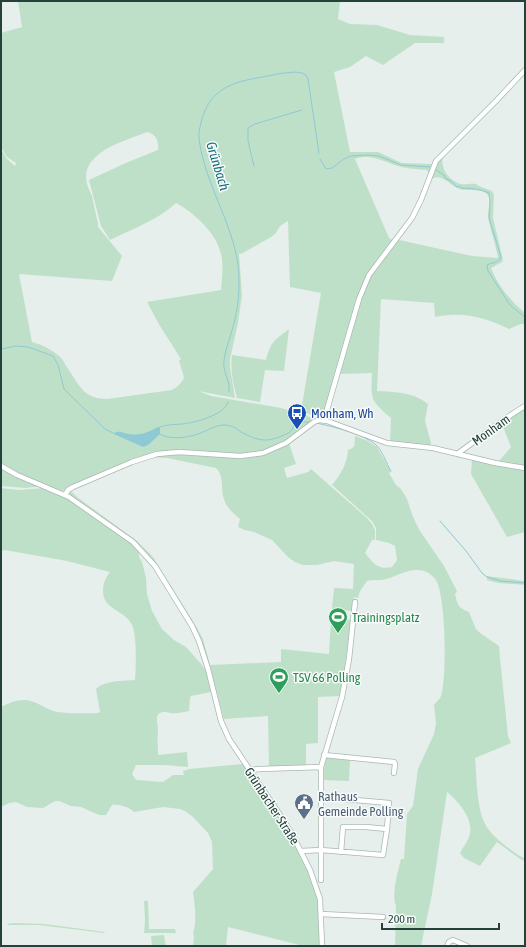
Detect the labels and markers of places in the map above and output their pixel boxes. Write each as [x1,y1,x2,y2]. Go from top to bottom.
bus stop icon: Monham, Wh [286,402,308,430]
place label: Monham, Wh [311,406,374,421]
sports icon: Trainingsplatz [327,606,349,634]
place label: Trainingsplatz [352,610,420,625]
sports icon: TSV 66 Polling [268,666,290,694]
place label: TSV 66 Polling [293,670,361,685]
place label: Rathaus Gemeinde Polling [318,789,404,819]
public building icon: Rathaus Gemeinde Polling [293,792,315,820]

